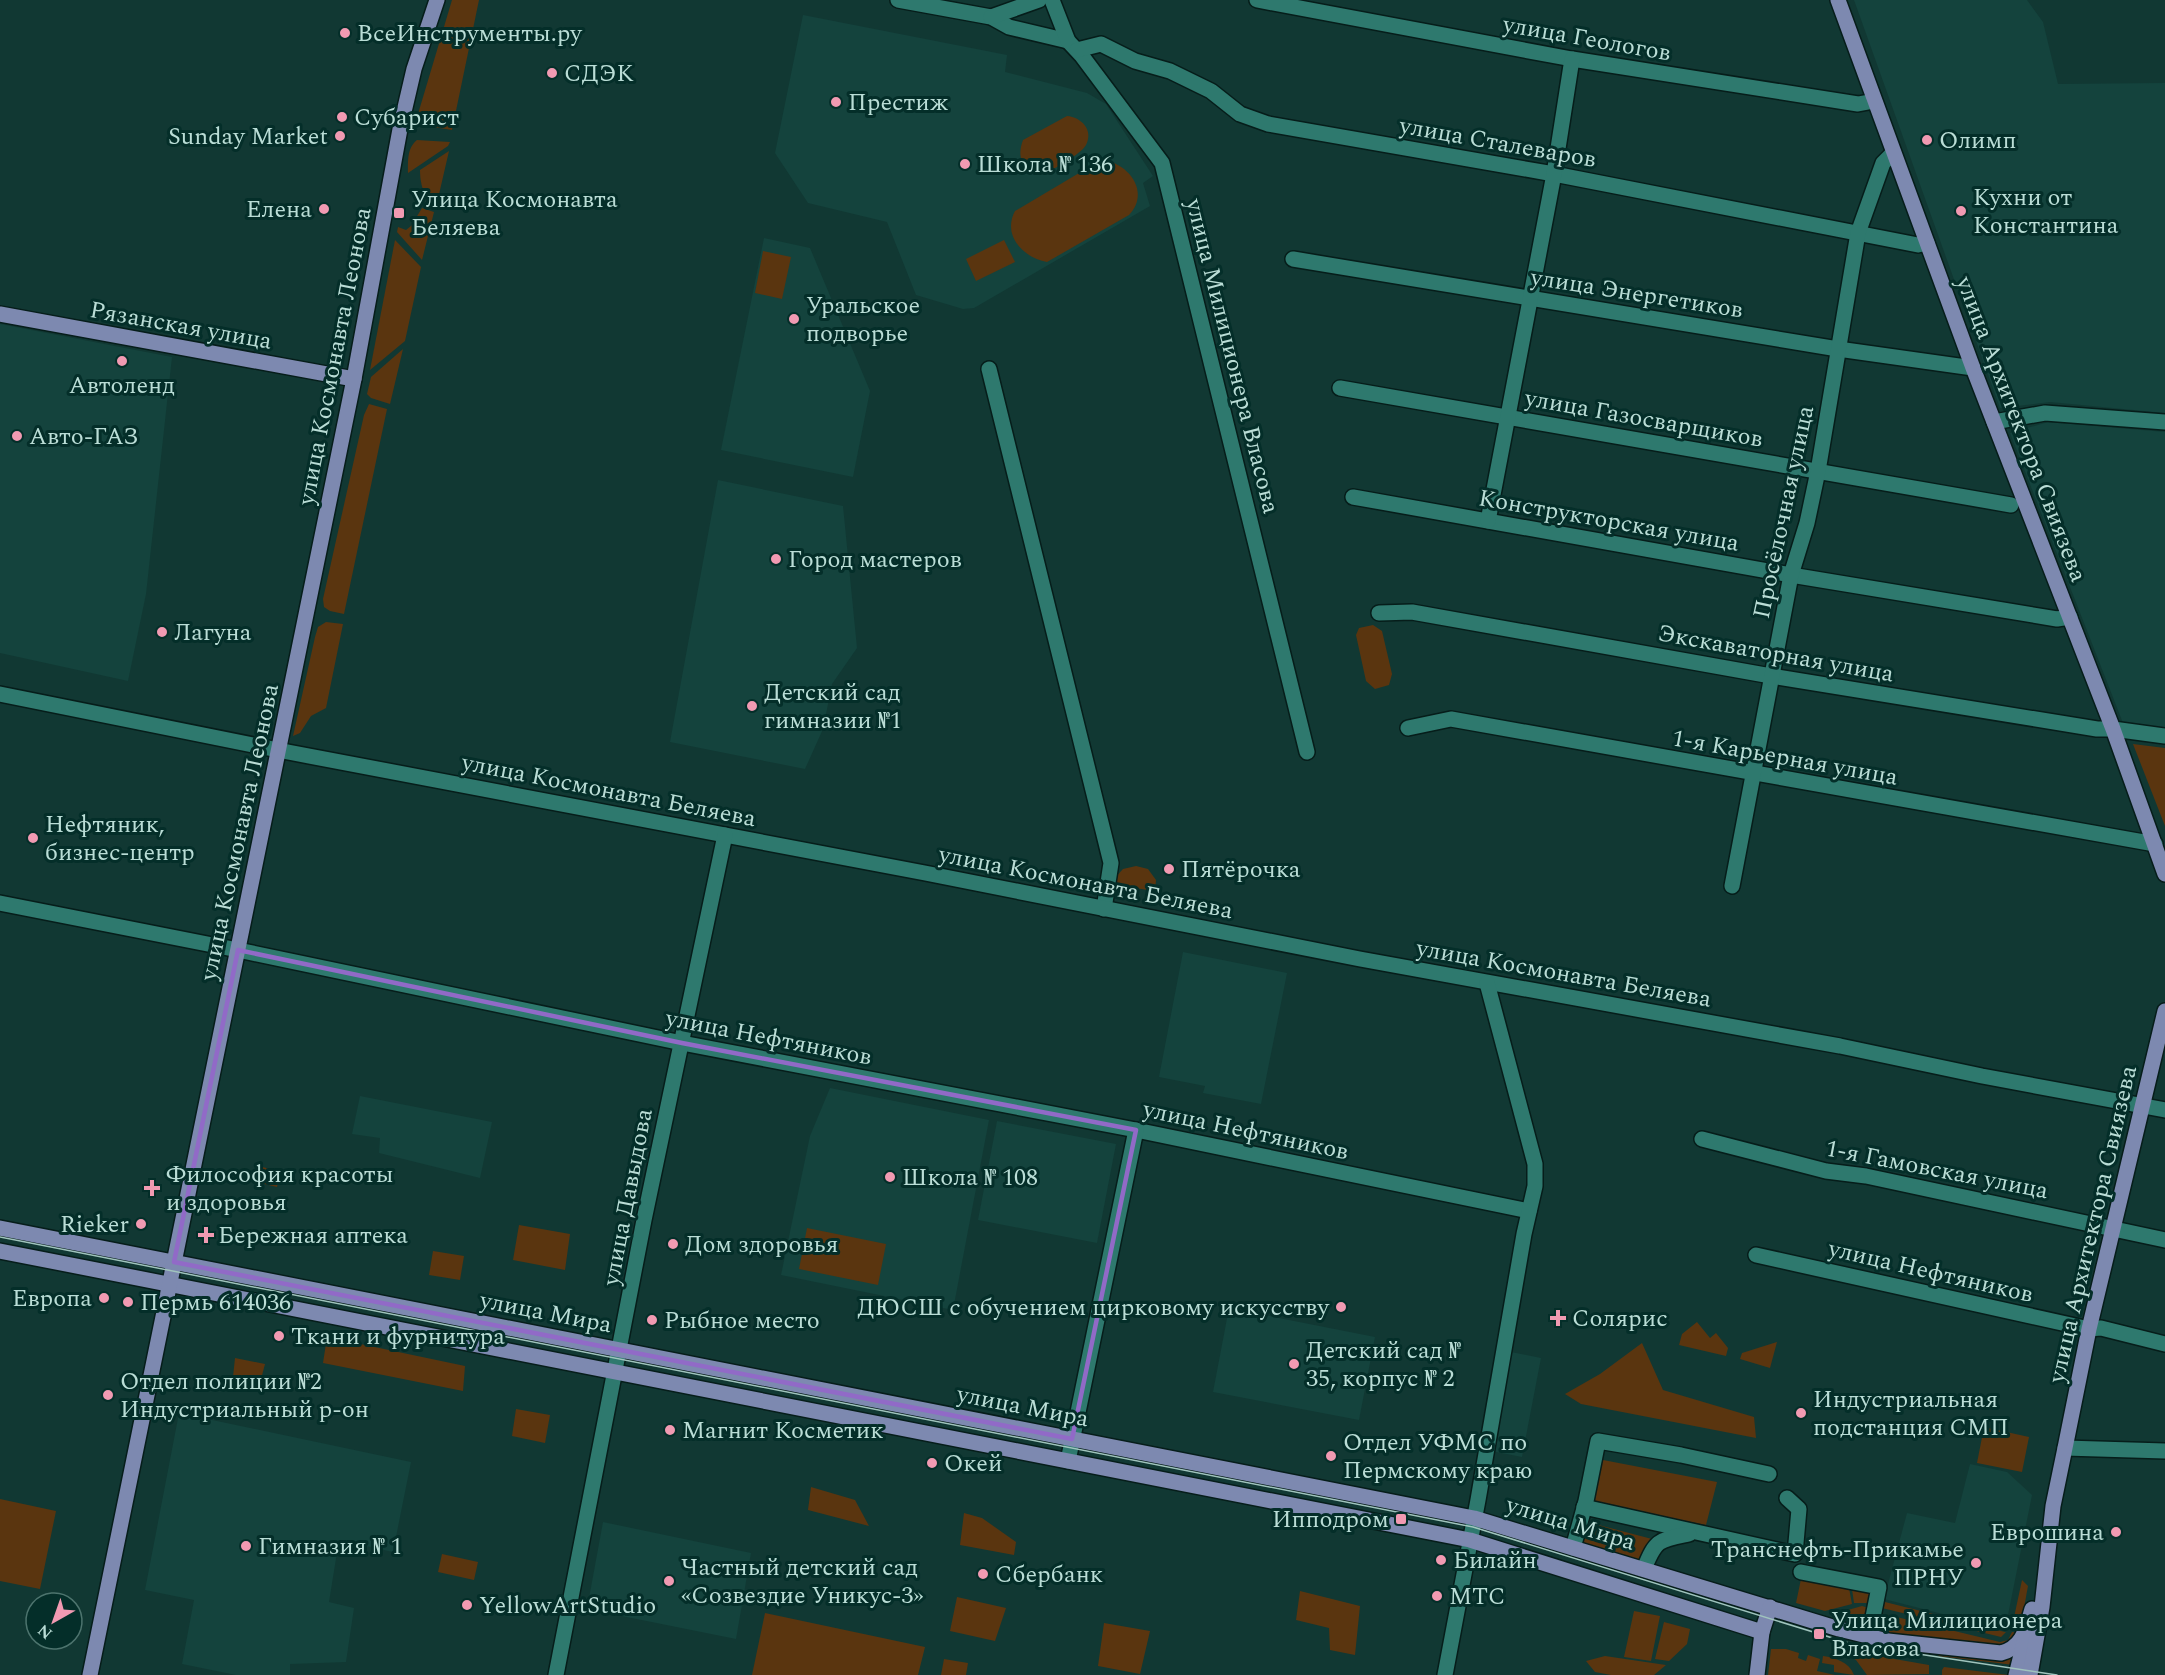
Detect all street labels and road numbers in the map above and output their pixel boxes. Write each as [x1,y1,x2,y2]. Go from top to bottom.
street label: улица Геологов [1499,6,1674,71]
street label: улица Сталеваров [1396,108,1599,178]
street label: улица Милиционера Власова [1175,194,1289,518]
street label: улица Космонавта Леонова [288,204,382,509]
street label: улица Энергетиков [1527,259,1746,329]
street label: улица Архитектора Свиязева [1946,270,2096,588]
street label: Рязанская улица [87,292,275,360]
street label: улица Газосварщиков [1521,380,1766,458]
street label: Просёлочная улица [1744,402,1824,622]
street label: Конструкторская улица [1476,480,1742,562]
street label: Экскаваторная улица [1655,615,1897,693]
street label: улица Космонавта Леонова [191,680,289,985]
street label: 1-я Карьерная улица [1669,720,1901,796]
street label: улица Космонавта Беляева [458,745,759,837]
street label: улица Космонавта Беляева [935,837,1236,929]
street label: улица Космонавта Беляева [1413,930,1714,1018]
street label: улица Нефтяников [662,1000,875,1076]
street label: улица Архитектора Свиязева [2039,1062,2147,1387]
street label: улица Нефтяников [1139,1091,1352,1170]
street label: улица Давыдова [593,1105,663,1290]
street label: 1-я Гамовская улица [1822,1131,2052,1209]
street label: улица Нефтяников [1824,1231,2037,1313]
street label: улица Мира [476,1282,615,1343]
street label: улица Мира [953,1376,1092,1437]
street label: улица Мира [1501,1487,1640,1561]

